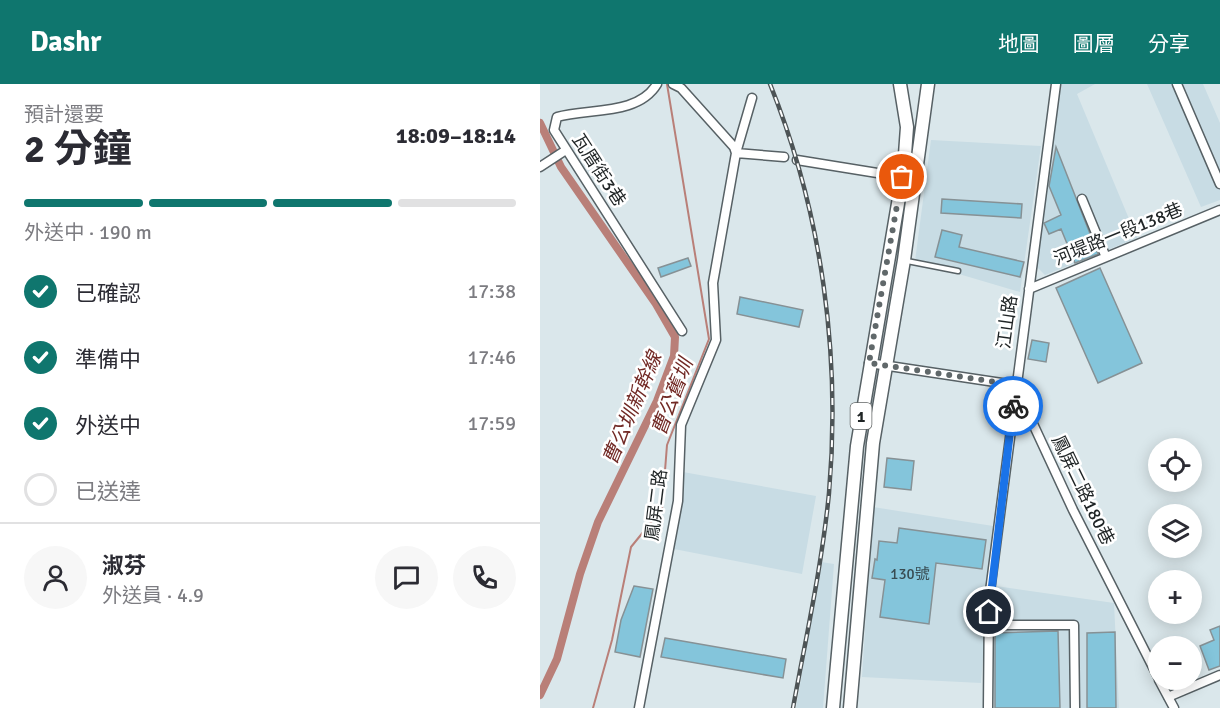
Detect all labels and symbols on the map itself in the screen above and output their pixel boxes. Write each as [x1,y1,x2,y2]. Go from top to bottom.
street label: 瓦厝街3巷 [568,130,630,210]
pin [876,151,927,202]
street label: 河堤路一段138巷 [1050,198,1186,270]
street label: 江山路 [992,294,1022,350]
water label: 曹公圳新幹線 [598,346,668,468]
water label: 曹公舊圳 [646,353,700,439]
courier [983,376,1043,436]
road number: 1 [850,403,872,429]
street label: 鳳屏二路180巷 [1047,432,1119,548]
street label: 鳳屏二路 [641,468,671,542]
house number: 130號 [890,565,930,583]
pin [963,586,1014,637]

